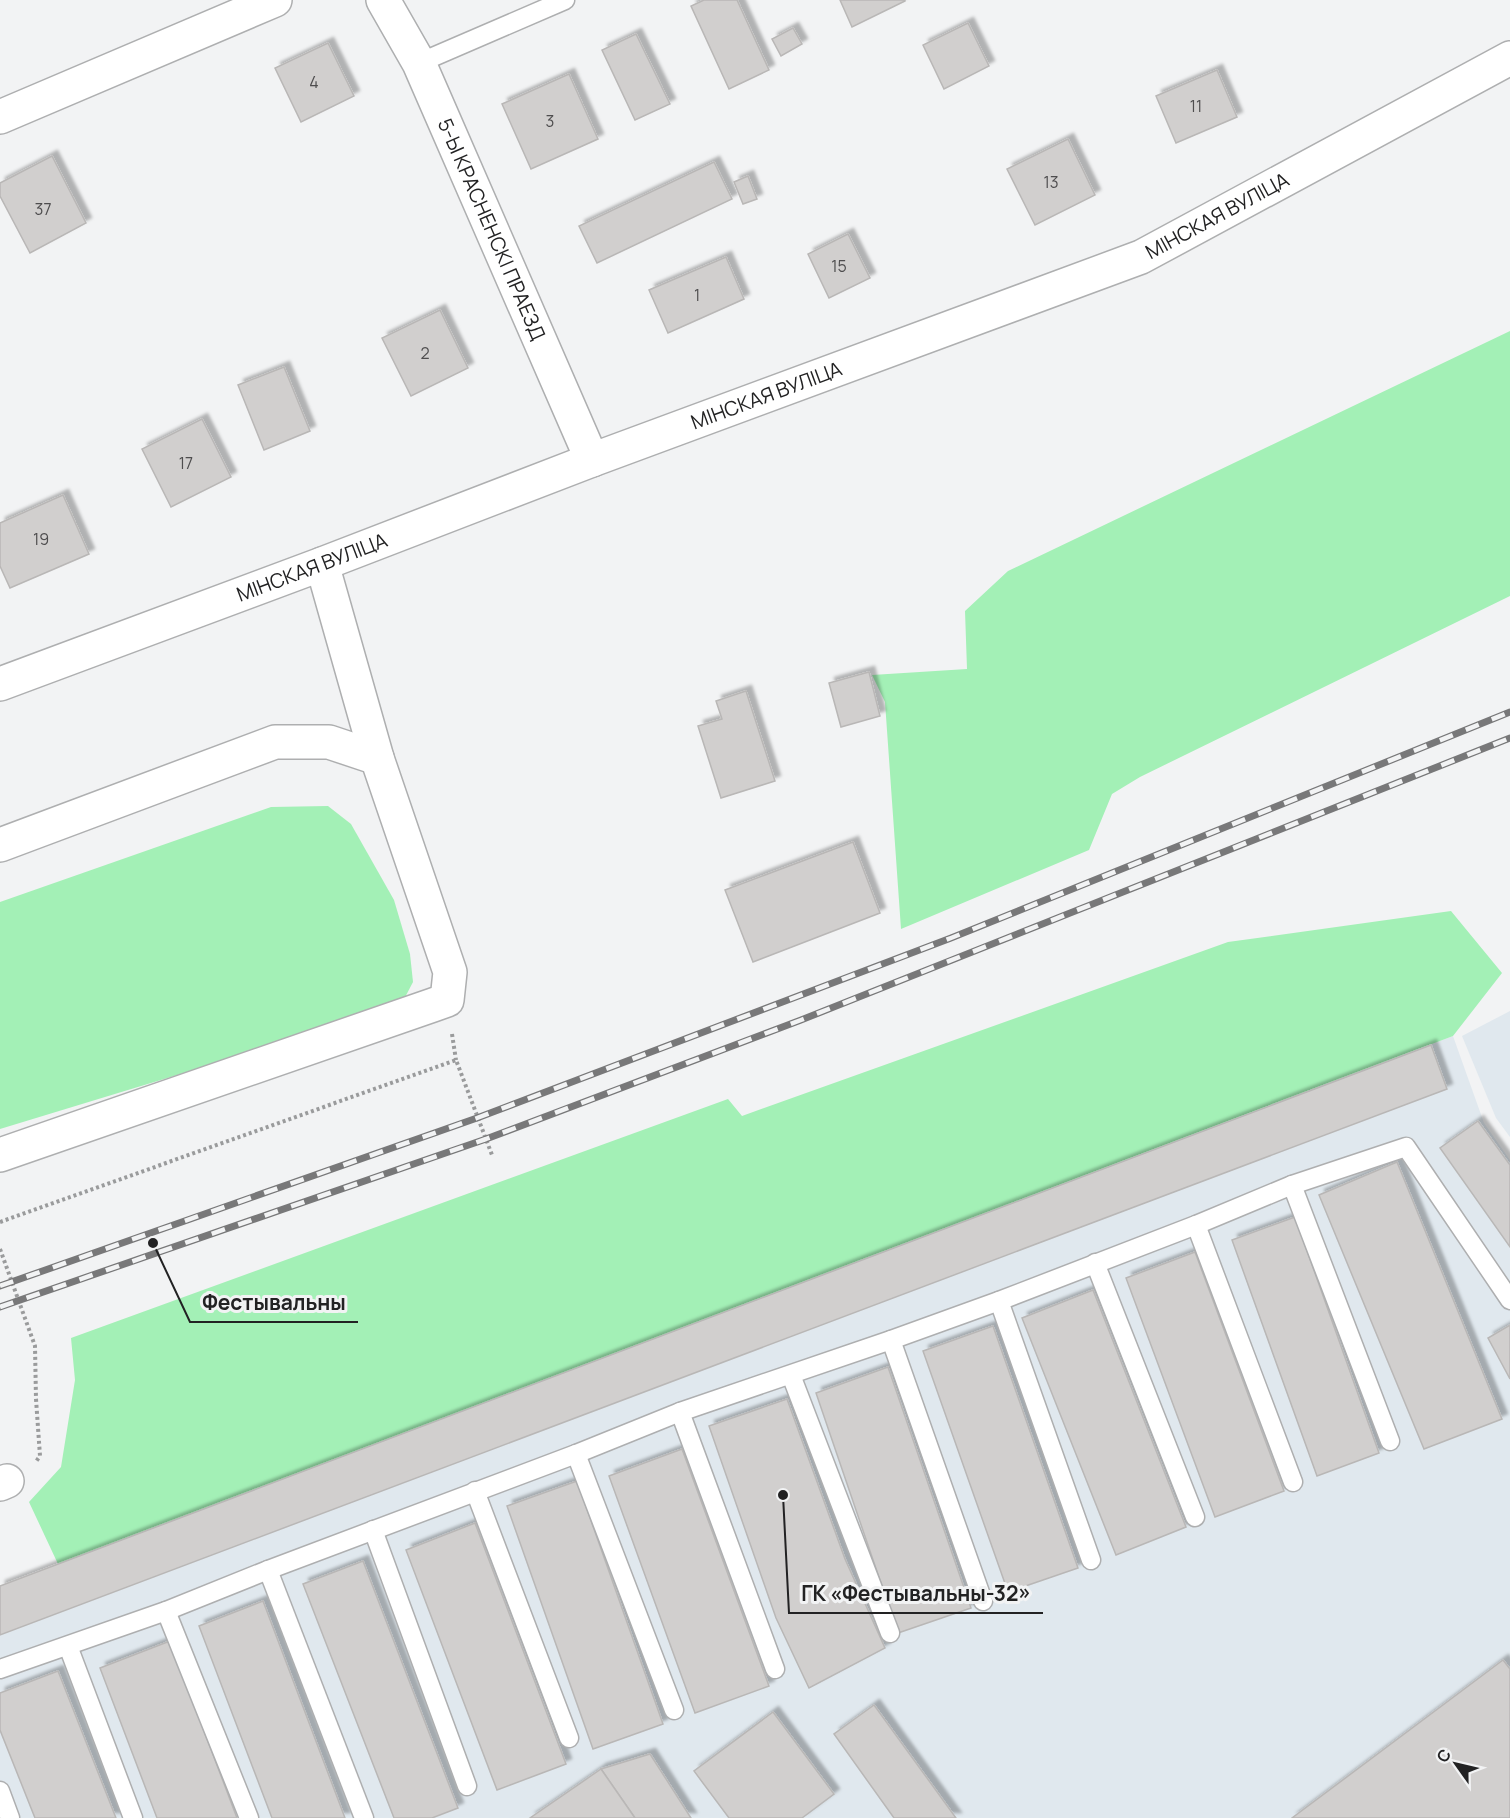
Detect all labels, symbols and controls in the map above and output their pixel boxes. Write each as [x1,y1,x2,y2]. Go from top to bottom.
house number: 4 [309,71,319,93]
house number: 11 [1190,95,1202,117]
house number: 3 [546,110,554,132]
street label: 5-Ы КРАСНЕНСКІ ПРАЕЗД [432,114,552,344]
street label: МІНСКАЯ ВУЛІЦА [1141,166,1294,265]
house number: 13 [1043,171,1059,193]
house number: 37 [35,198,51,220]
house number: 15 [831,255,847,277]
house number: 1 [694,284,700,306]
house number: 2 [420,342,430,364]
street label: МІНСКАЯ ВУЛІЦА [687,355,846,435]
house number: 17 [179,452,193,474]
street label: МІНСКАЯ ВУЛІЦА [233,526,391,608]
house number: 19 [33,528,49,550]
callout: Фестывальны [190,1283,358,1322]
text: Фестывальны [202,1288,346,1316]
callout: ГК «Фестывальны-32» [789,1574,1043,1613]
text: ГК «Фестывальны-32» [801,1579,1031,1607]
north arrow [1426,1734,1486,1794]
text: С [1431,1744,1456,1767]

